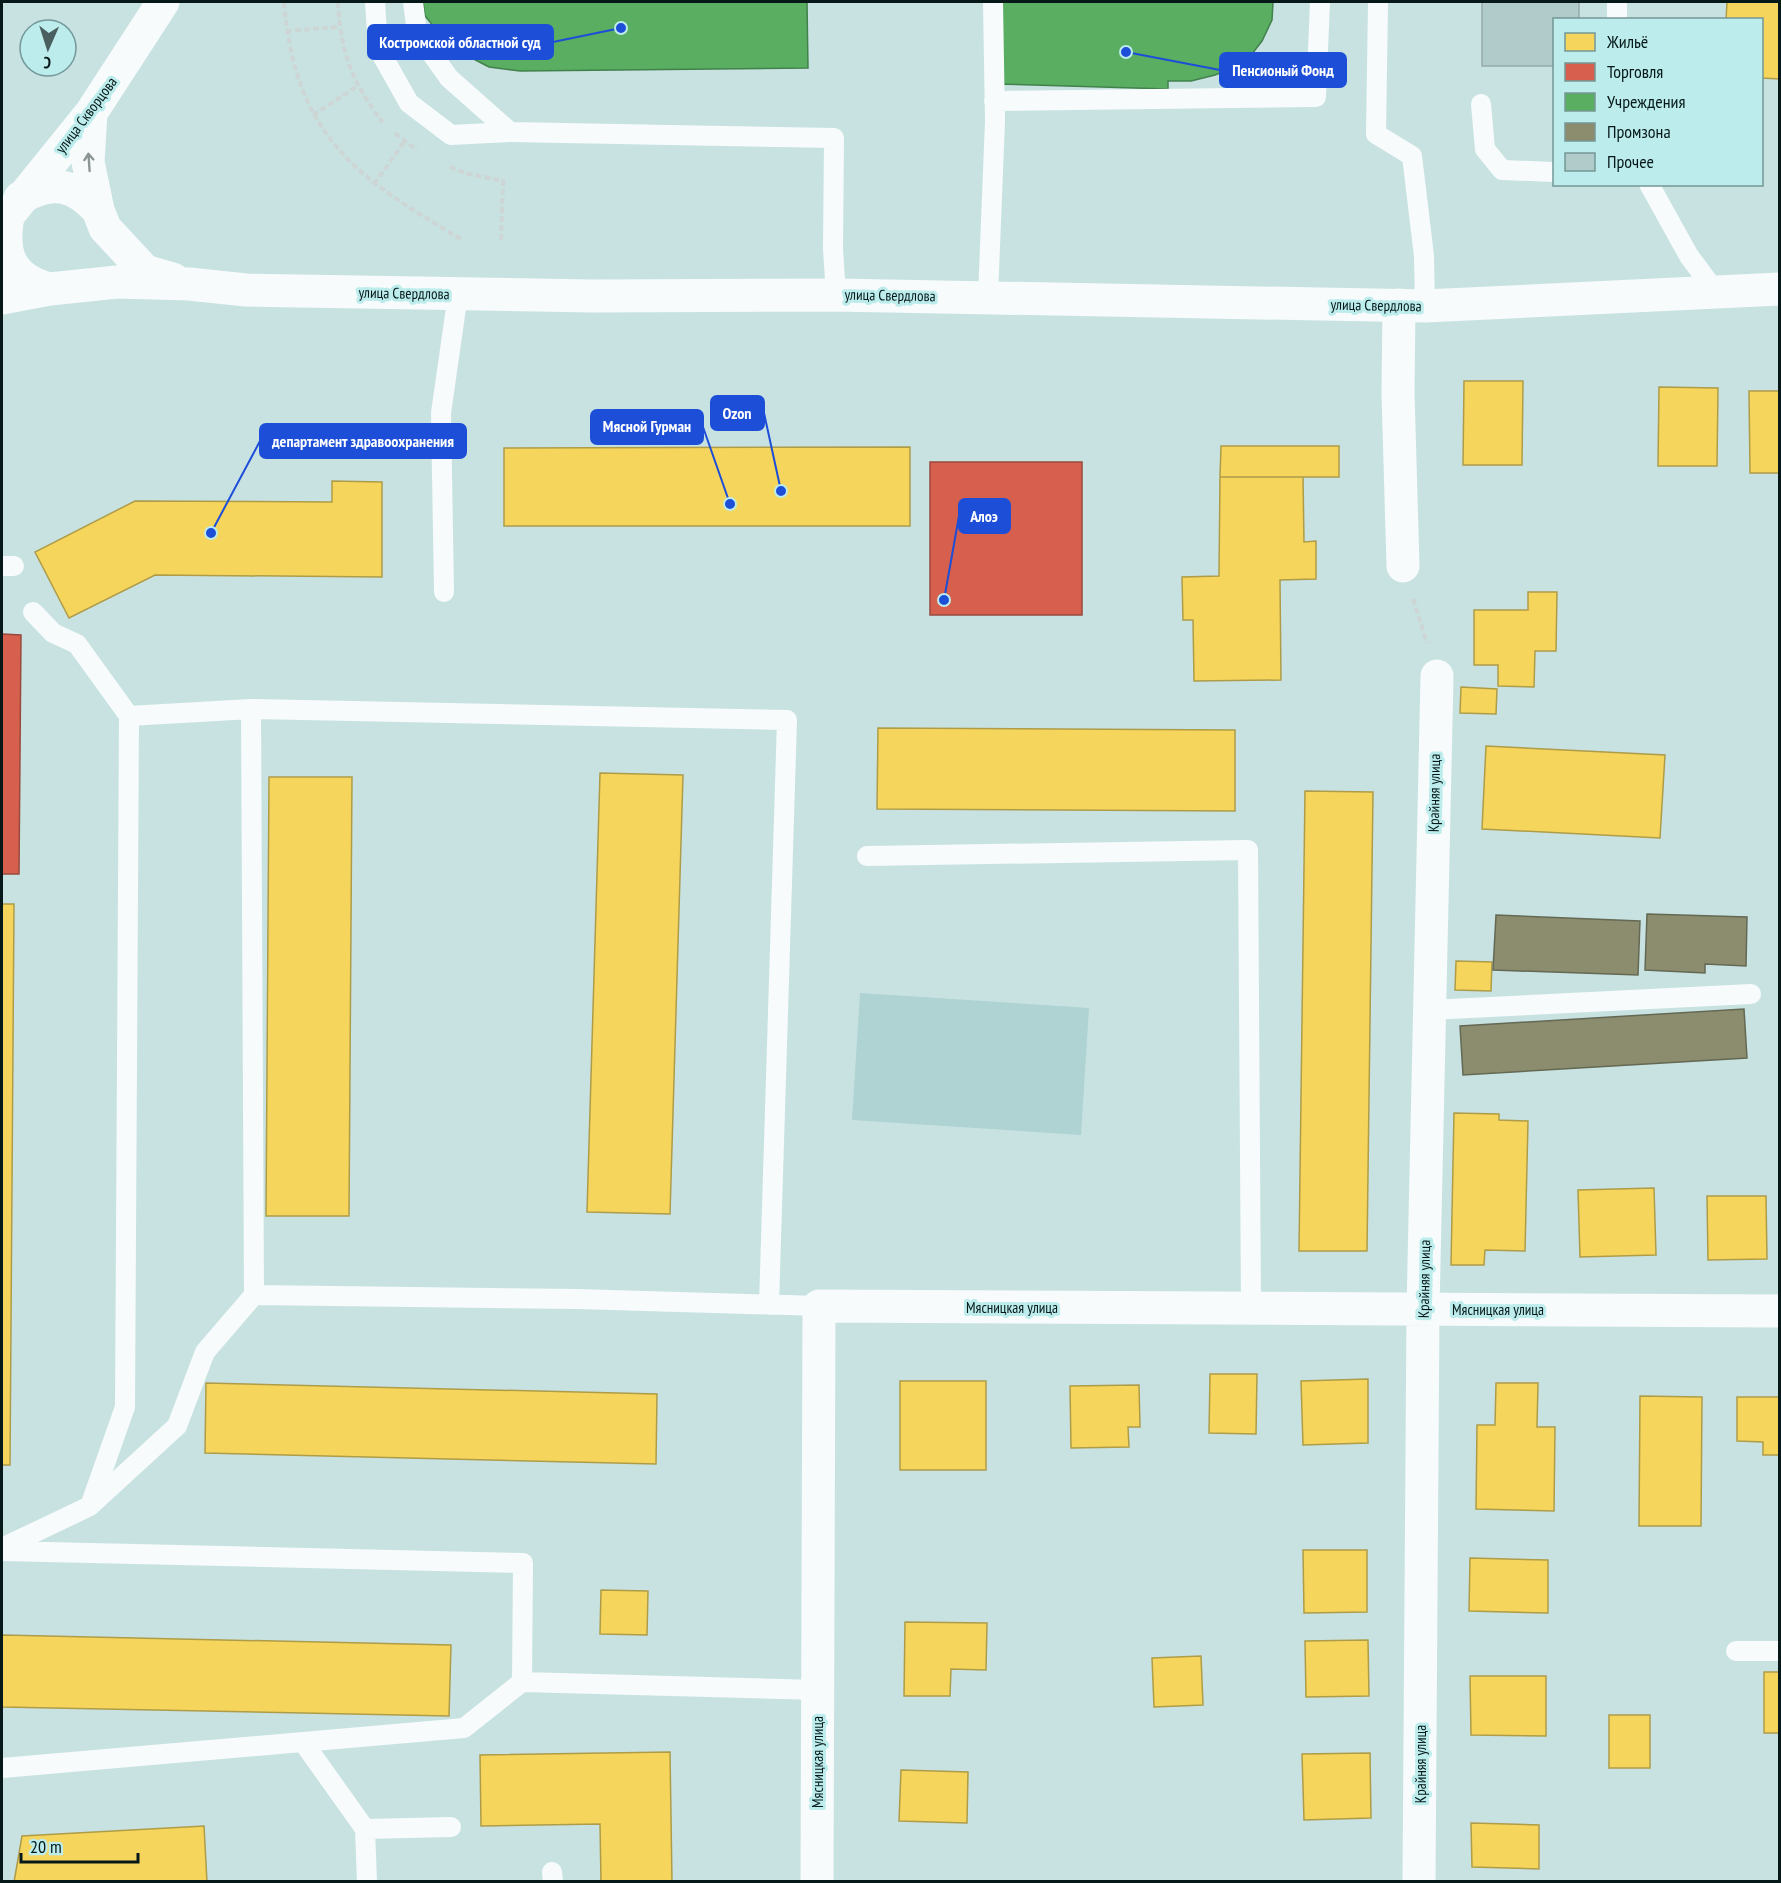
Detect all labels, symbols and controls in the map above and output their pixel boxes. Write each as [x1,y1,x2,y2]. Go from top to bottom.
north arrow [18,18,78,78]
legend [1553,18,1763,186]
callout: Костромской областной суд [368,25,553,59]
text: Жильё [1606,30,1648,53]
text: Костромской областной суд [379,32,541,52]
text: С [42,53,51,73]
callout: Пенсионый Фонд [1220,53,1346,87]
text: Пенсионый Фонд [1232,60,1334,80]
text: Торговля [1607,60,1663,83]
street label: улица Скворцова [51,73,121,157]
text: Учреждения [1607,90,1685,113]
text: Промзона [1607,120,1671,143]
text: Прочее [1607,150,1654,173]
one-way arrow [84,153,95,172]
street label: улица Свердлова [358,283,450,303]
street label: улица Свердлова [844,285,936,305]
street label: улица Свердлова [1330,295,1422,315]
callout: Ozon [711,396,764,430]
text: Ozon [723,403,751,423]
callout: Мясной Гурман [591,410,703,444]
text: Мясной Гурман [603,416,691,436]
callout: департамент здравоохранения [260,424,466,458]
text: департамент здравоохранения [271,431,454,451]
callout: Алоэ [959,499,1010,533]
text: Алоэ [969,506,998,526]
street label: Крайняя улица [1424,754,1444,832]
street label: Крайняя улица [1414,1240,1434,1318]
street label: Мясницкая улица [966,1298,1058,1317]
street label: Мясницкая улица [1452,1300,1544,1319]
street label: Мясницкая улица [808,1716,827,1808]
street label: Крайняя улица [1411,1725,1430,1803]
scale bar [21,1826,138,1864]
text: 20 m [30,1835,62,1858]

